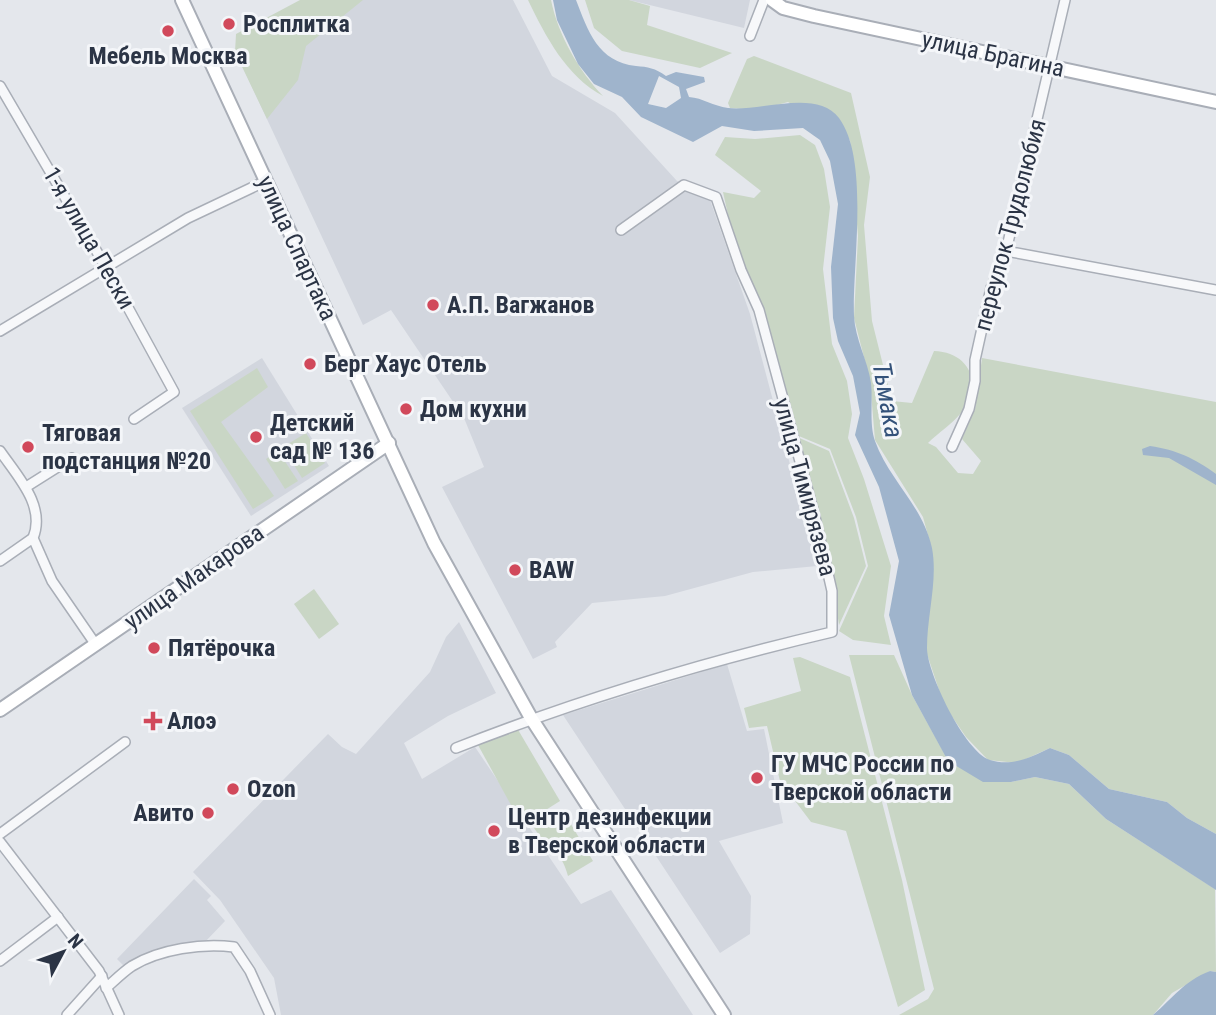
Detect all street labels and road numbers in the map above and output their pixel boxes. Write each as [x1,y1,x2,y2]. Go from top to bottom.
street label: улица Брагина [919,25,1067,83]
street label: переулок Трудолюбия [968,116,1052,334]
street label: 1-я улица Пески [37,162,141,314]
street label: улица Спартака [251,171,343,325]
street label: улица Тимирязева [768,395,842,579]
street label: улица Макарова [119,519,269,635]

